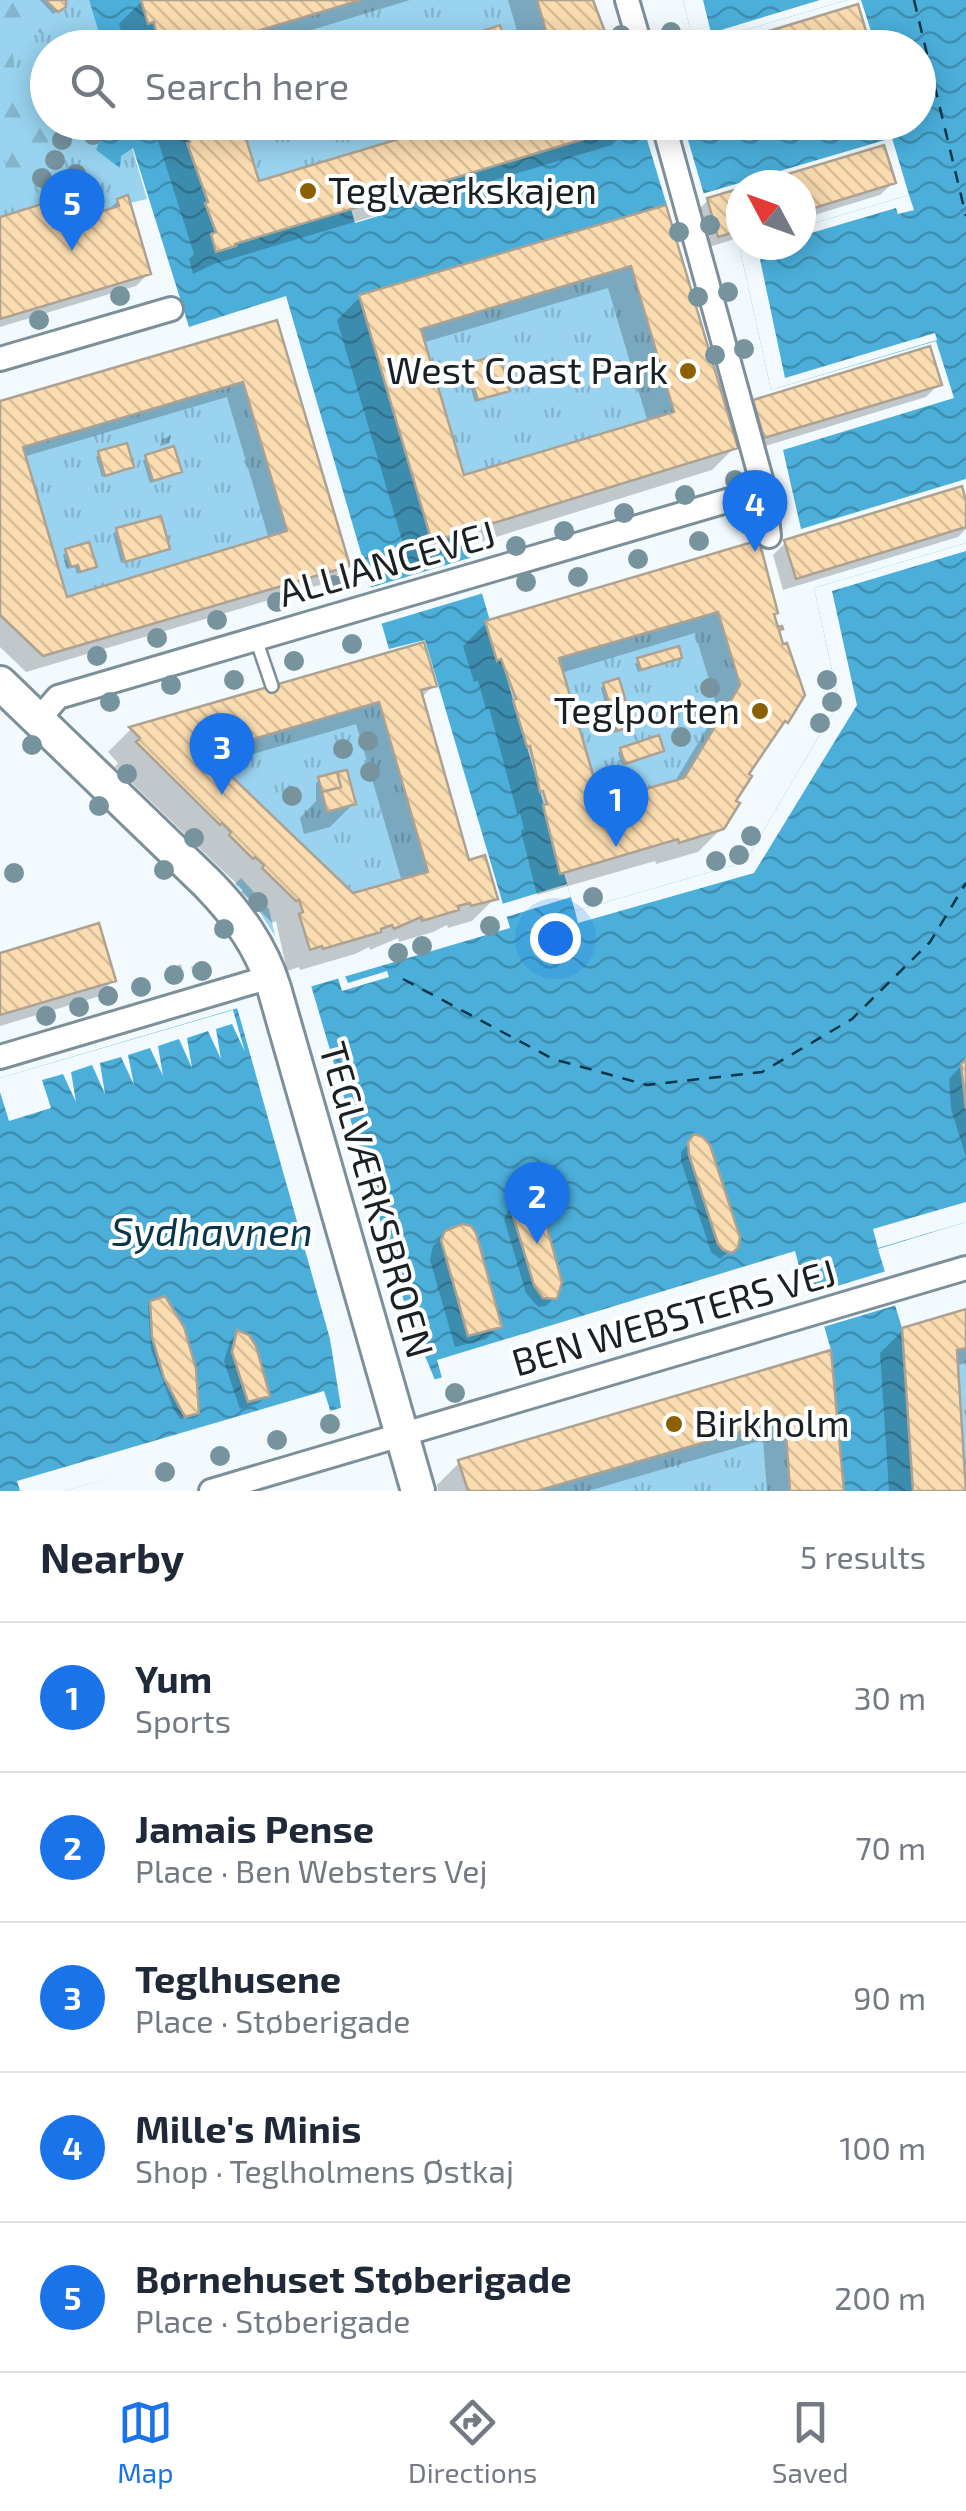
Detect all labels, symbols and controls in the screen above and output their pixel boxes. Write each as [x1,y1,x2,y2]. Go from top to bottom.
search box [30,30,936,140]
icon: search [65,58,120,113]
text: Search here [145,62,349,108]
place label: Teglværkskajen [328,166,597,212]
pin: 5 [40,168,104,251]
north arrow [726,170,816,260]
marker: Teglværkskajen [297,180,319,202]
place label: West Coast Park [386,346,668,392]
marker: West Coast Park [677,360,699,382]
pin: 4 [722,470,788,552]
street label: ALLIANCEVEJ [273,509,500,615]
place label: Teglporten [553,686,740,732]
marker: Teglporten [749,700,771,722]
pin: 3 [190,712,254,795]
pin: 1 [584,764,648,847]
your location [530,913,581,964]
street label: TEGLVÆRKSBROEN [311,1036,445,1363]
pin: 2 [504,1162,570,1244]
water label: Sydhavnen [111,1206,313,1255]
street label: BEN WEBSTERS VEJ [506,1248,841,1384]
place label: Birkholm [694,1399,850,1445]
marker: Birkholm [663,1413,685,1435]
text: Nearby [40,1531,184,1581]
text: 5 results [800,1537,926,1575]
text: Yum [135,1655,212,1701]
text: 1 [66,1678,79,1716]
text: 30 m [854,1678,926,1716]
text: Sports [135,1701,231,1739]
text: Jamais Pense [135,1805,374,1851]
text: 2 [63,1828,82,1866]
text: 70 m [855,1828,926,1866]
text: Place · Ben Websters Vej [135,1851,487,1889]
text: Teglhusene [135,1955,341,2001]
text: 3 [63,1978,82,2016]
text: 90 m [853,1978,926,2016]
text: Place · Støberigade [135,2001,410,2039]
text: Mille's Minis [135,2105,362,2151]
text: 4 [62,2128,83,2166]
text: 100 m [840,2128,926,2166]
text: Shop · Teglholmens Østkaj [135,2151,514,2189]
text: Børnehuset Støberigade [135,2255,572,2301]
text: 5 [64,2278,81,2316]
text: 200 m [834,2278,926,2316]
text: Place · Støberigade [135,2301,410,2339]
tab: Map [117,2395,173,2489]
tab: Directions [408,2395,537,2489]
tab: Saved [772,2395,849,2489]

